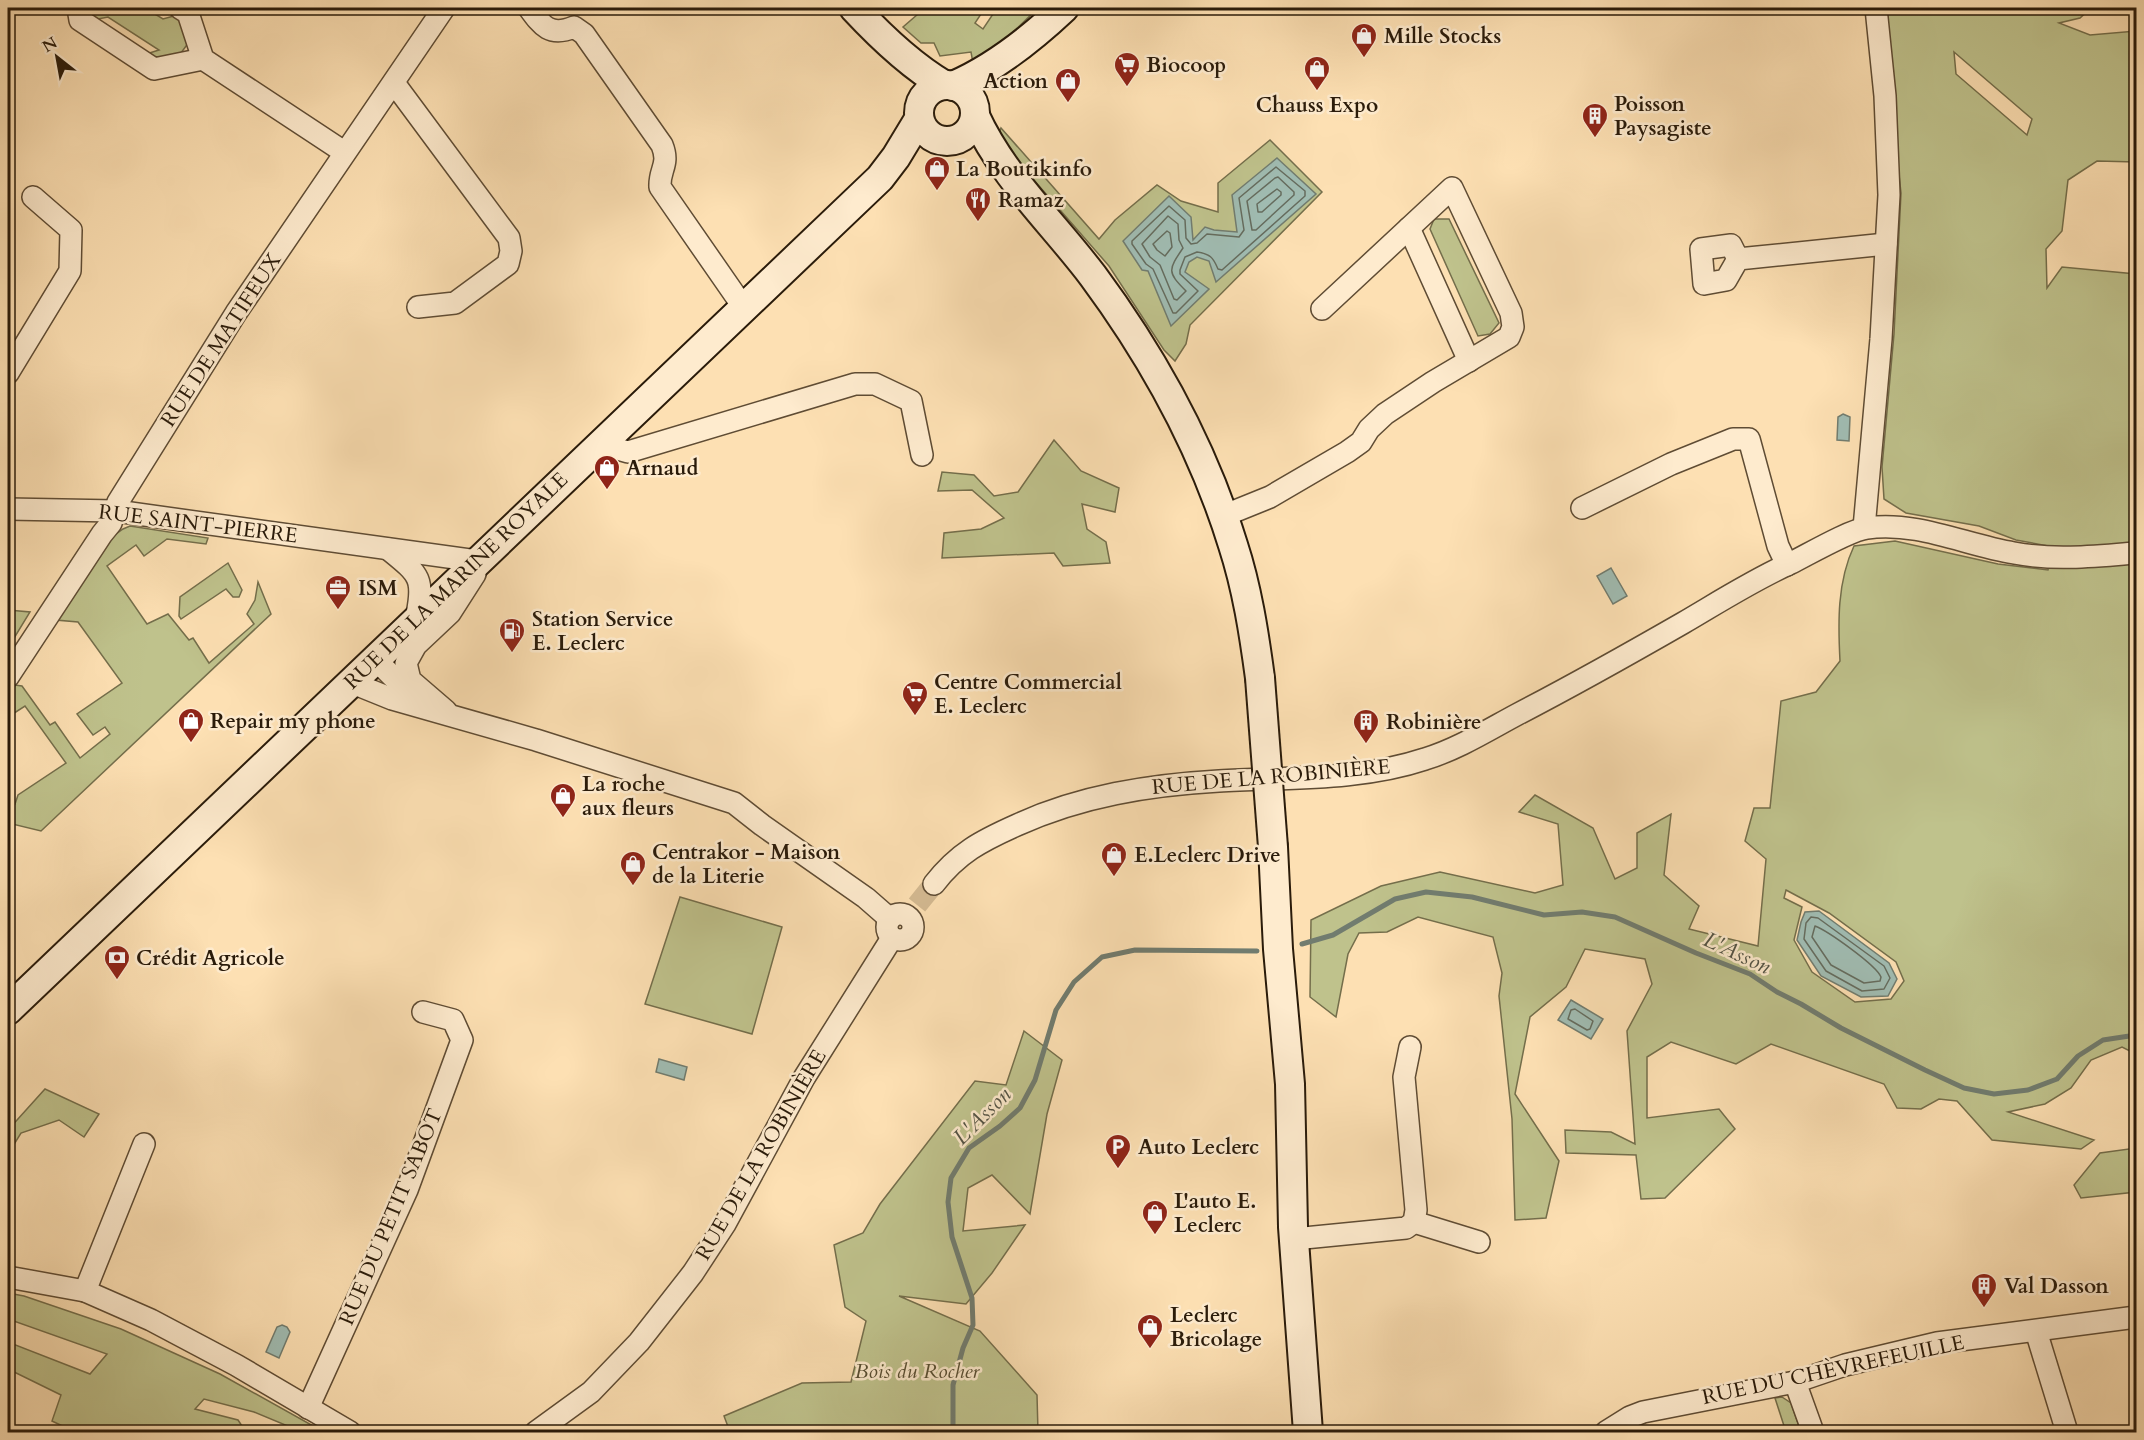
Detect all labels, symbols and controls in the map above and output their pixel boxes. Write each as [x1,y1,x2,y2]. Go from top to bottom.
shop icon: Mille Stocks [1349,21,1379,59]
place label: Mille Stocks [1384,22,1501,51]
north arrow [27,27,87,87]
text: N [38,32,62,58]
supermarket icon: Biocoop [1112,50,1142,88]
place label: Biocoop [1146,51,1226,80]
shop icon: Chauss Expo [1302,54,1332,92]
shop icon: Action [1053,66,1083,104]
place label: Action [983,67,1048,96]
place label: Poisson Paysagiste [1614,90,1712,143]
place label: Chauss Expo [1256,91,1378,120]
building icon: Poisson Paysagiste [1580,101,1610,139]
shop icon: La Boutikinfo [922,154,952,192]
place label: La Boutikinfo [956,155,1092,184]
restaurant icon: Ramaz [963,185,993,223]
place label: Ramaz [998,186,1065,215]
street label: RUE DE MATIFEUX [154,247,288,433]
shop icon: Arnaud [592,453,622,491]
place label: Arnaud [626,454,698,483]
street label: RUE DE LA MARINE ROYALE [338,466,574,696]
street label: RUE SAINT-PIERRE [97,497,299,551]
office icon: ISM [323,573,353,611]
place label: ISM [358,574,398,603]
place label: Station Service E. Leclerc [532,605,673,658]
fuel station icon: Station Service E. Leclerc [497,616,527,654]
place label: Centre Commercial E. Leclerc [934,668,1122,721]
supermarket icon: Centre Commercial E. Leclerc [900,679,930,717]
shop icon: Repair my phone [176,706,206,744]
place label: Repair my phone [210,707,376,736]
building icon: Robinière [1351,707,1381,745]
place label: Robinière [1386,708,1481,737]
street label: RUE DE LA ROBINIÈRE [1151,752,1391,802]
place label: La roche aux fleurs [582,770,674,823]
shop icon: La roche aux fleurs [548,781,578,819]
place label: Centrakor - Maison de la Literie [652,838,841,891]
shop icon: E.Leclerc Drive [1099,840,1129,878]
place label: E.Leclerc Drive [1134,841,1281,870]
shop icon: Centrakor - Maison de la Literie [618,849,648,887]
water label: L'Asson [1699,924,1776,982]
bank icon: Crédit Agricole [102,943,132,981]
place label: Crédit Agricole [136,944,285,973]
street label: RUE DE LA ROBINIÈRE [689,1044,833,1266]
water label: L'Asson [946,1080,1018,1152]
street label: RUE DU PETIT SABOT [332,1104,450,1330]
parking icon: Auto Leclerc [1103,1132,1133,1170]
place label: Auto Leclerc [1138,1133,1259,1162]
place label: L'auto E. Leclerc [1174,1187,1256,1240]
shop icon: L'auto E. Leclerc [1140,1198,1170,1236]
building icon: Val Dasson [1969,1271,1999,1309]
place label: Val Dasson [2004,1272,2109,1301]
place label: Leclerc Bricolage [1170,1301,1262,1354]
shop icon: Leclerc Bricolage [1135,1312,1165,1350]
street label: RUE DU CHÈVREFEUILLE [1699,1328,1967,1412]
park label: Bois du Rocher [855,1357,981,1386]

